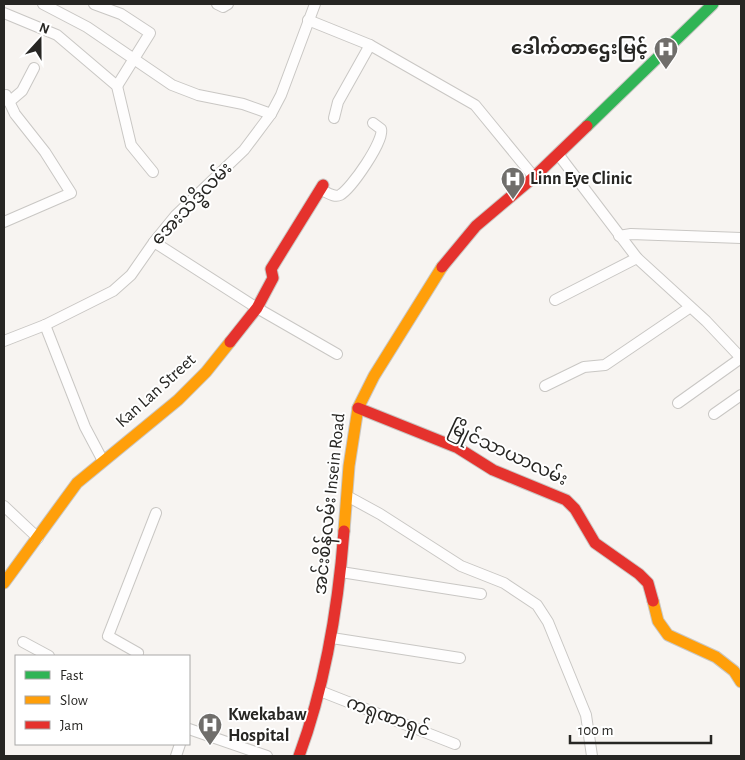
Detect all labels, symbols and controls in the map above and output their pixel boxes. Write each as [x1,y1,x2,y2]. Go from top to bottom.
north arrow [15,15,65,65]
text: N [37,21,51,37]
place label: ဒေါက်တာဌေးမြင့် [511,36,648,62]
hospital icon: ဒေါက်တာဌေးမြင့် [653,36,679,70]
street label: အေးသိဒ္ဓိလမ်း [144,155,240,253]
hospital icon: Linn Eye Clinic [500,166,526,200]
place label: Linn Eye Clinic [530,170,632,188]
street label: Kan Lan Street [113,351,199,431]
street label: အင်းစိန်လမ်း Insein Road [306,412,353,596]
street label: မြိုင်သာယာလမ်း [444,413,572,494]
legend [15,655,190,745]
text: Fast [60,668,84,683]
street label: ကရုဏာရှင် [342,689,434,745]
text: Slow [60,693,88,708]
place label: Kwekabaw Hospital [228,706,307,745]
hospital icon: Kwekabaw Hospital [197,712,223,746]
scale bar [570,712,711,744]
text: Jam [60,718,83,733]
text: 100 m [578,723,613,738]

